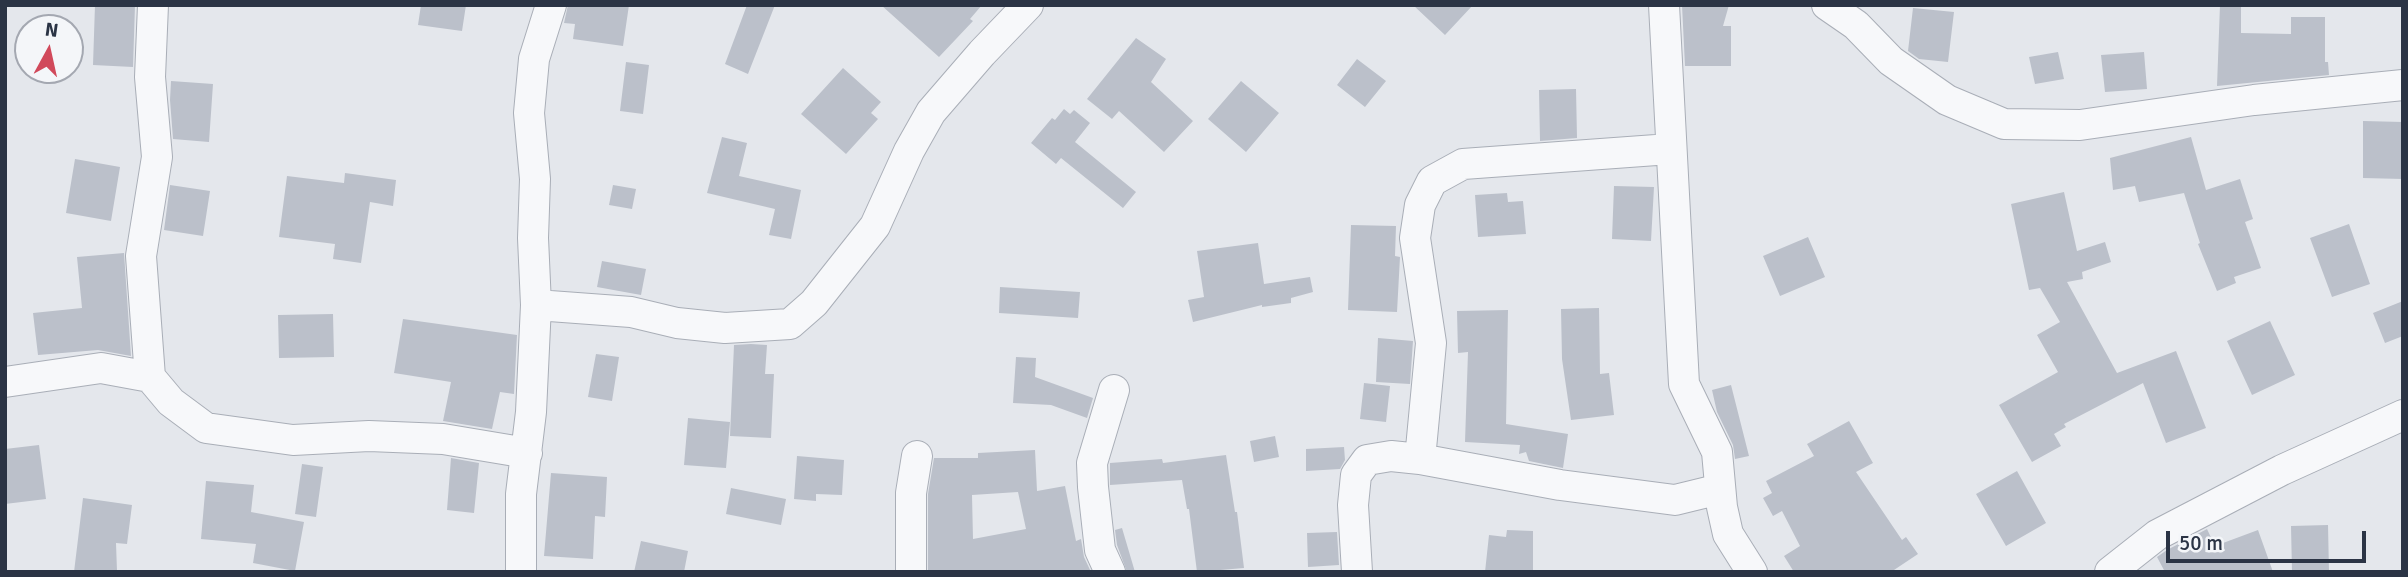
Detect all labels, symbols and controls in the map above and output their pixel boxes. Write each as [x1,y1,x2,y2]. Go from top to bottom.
north arrow [14,14,84,84]
text: N [43,17,60,43]
scale bar [2170,518,2370,562]
text: 50 m [2179,530,2223,556]

